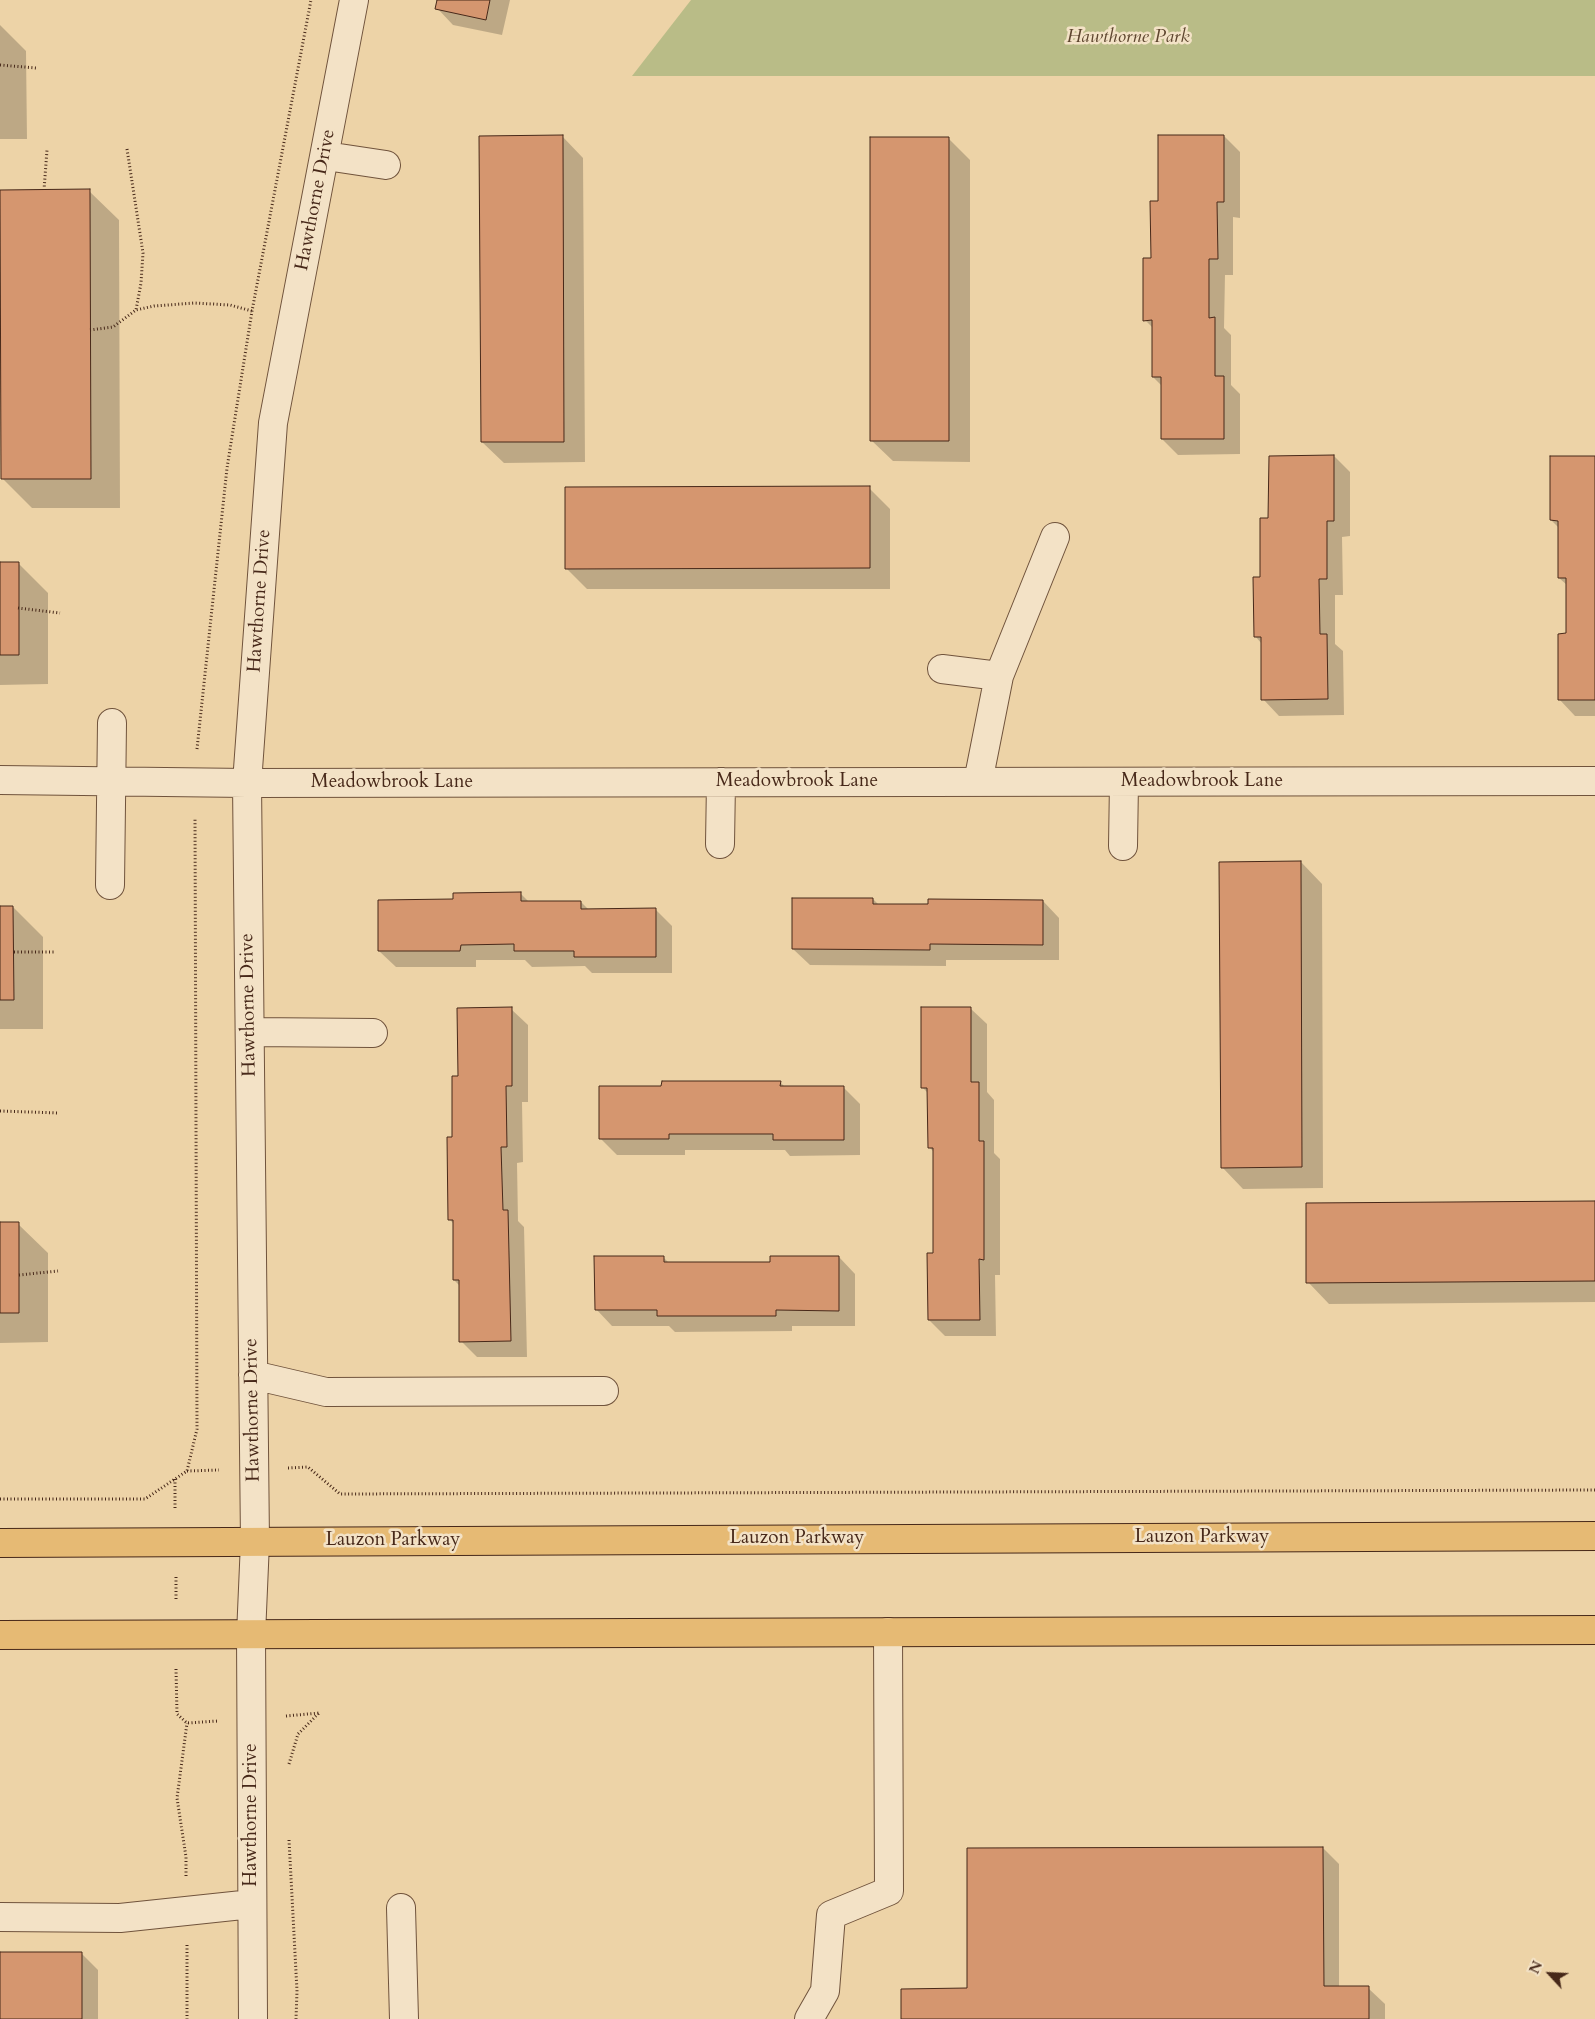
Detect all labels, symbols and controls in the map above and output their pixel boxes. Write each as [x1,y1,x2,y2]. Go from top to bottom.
park label: Hawthorne Park [1066,27,1190,49]
street label: Hawthorne Drive [291,127,341,273]
street label: Hawthorne Drive [244,529,276,673]
street label: Meadowbrook Lane [716,771,878,793]
street label: Meadowbrook Lane [1121,771,1283,793]
street label: Meadowbrook Lane [311,772,473,794]
street label: Hawthorne Drive [236,933,262,1077]
street label: Hawthorne Drive [240,1338,266,1482]
street label: Lauzon Parkway [1135,1527,1269,1549]
street label: Lauzon Parkway [730,1528,864,1550]
street label: Lauzon Parkway [326,1530,460,1552]
street label: Hawthorne Drive [241,1743,263,1887]
north arrow [1525,1949,1575,1999]
text: N [1525,1958,1547,1977]

